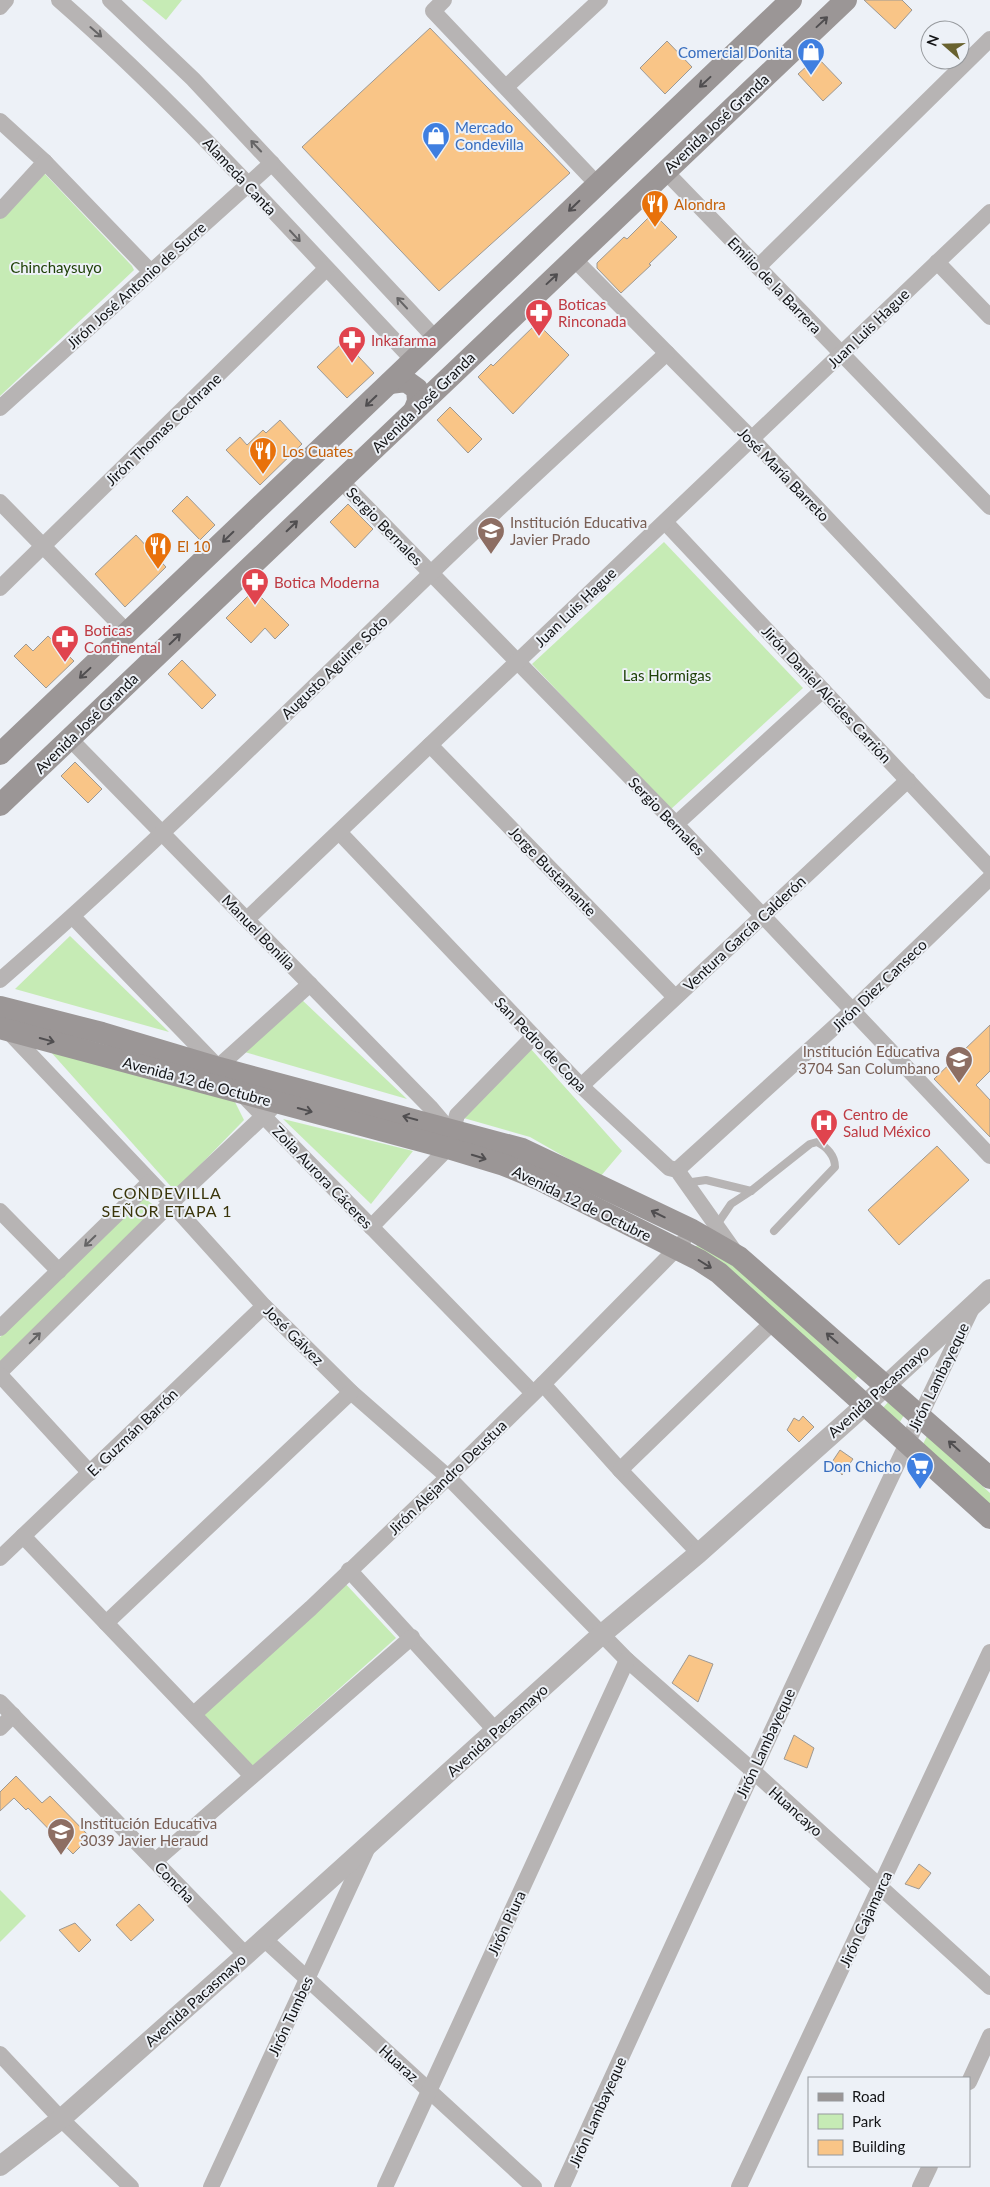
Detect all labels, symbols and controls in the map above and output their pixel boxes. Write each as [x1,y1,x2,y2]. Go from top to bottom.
one-way arrow [816,16,828,28]
north arrow [920,20,970,70]
one-way arrow [90,26,103,38]
text: N [922,32,942,48]
shop icon: Comercial Donita [796,37,826,76]
place label: Comercial Donita [678,43,792,61]
street label: Avenida José Granda [660,70,772,176]
one-way arrow [698,76,711,88]
place label: Mercado Condevilla [455,118,524,153]
shop icon: Mercado Condevilla [421,121,451,160]
street label: Alameda Canta [199,133,281,219]
one-way arrow [250,139,262,152]
restaurant icon: Alondra [640,189,670,228]
place label: Alondra [674,195,726,213]
one-way arrow [568,200,581,212]
street label: Jirón José Antonio de Sucre [63,218,209,352]
one-way arrow [289,230,301,242]
street label: Emilio de la Barrera [724,233,826,337]
park label: Chinchaysuyo [10,258,102,276]
one-way arrow [546,273,559,285]
street label: Juan Luis Hague [823,284,913,371]
place label: Boticas Rinconada [558,295,626,330]
one-way arrow [396,296,408,309]
pharmacy icon: Boticas Rinconada [524,298,554,337]
pharmacy icon: Inkafarma [337,325,367,364]
place label: Inkafarma [371,331,436,349]
street label: Avenida José Granda [368,348,478,456]
street label: Jirón Thomas Cochrane [101,369,225,489]
one-way arrow [365,395,378,407]
street label: José María Barreto [735,423,833,525]
restaurant icon: Los Cuates [248,436,278,475]
place label: Los Cuates [282,442,353,460]
street label: Sergio Bernales [343,483,427,569]
place label: Institución Educativa Javier Prado [510,513,647,548]
school or university icon: Institución Educativa Javier Prado [476,516,506,555]
one-way arrow [286,520,299,532]
restaurant icon: El 10 [143,531,173,570]
one-way arrow [222,531,235,543]
place label: El 10 [177,537,211,555]
street label: Juan Luis Hague [530,563,620,650]
pharmacy icon: Botica Moderna [240,567,270,606]
place label: Botica Moderna [274,573,379,591]
street label: Augusto Aguirre Soto [277,612,391,722]
place label: Boticas Continental [84,621,161,656]
street label: Jirón Daniel Alcides Carrión [759,622,895,766]
pharmacy icon: Boticas Continental [50,624,80,663]
one-way arrow [169,633,181,645]
park label: Las Hormigas [623,666,711,684]
one-way arrow [79,667,91,679]
street label: Avenida José Granda [31,669,141,777]
street label: Sergio Bernales [625,773,709,859]
street label: Jorge Bustamante [506,822,600,920]
street label: Ventura García Calderón [679,872,809,994]
street label: Manuel Bonilla [219,891,299,973]
street label: Jirón Diez Canseco [828,935,930,1035]
street label: San Pedro de Copa [491,993,591,1095]
one-way arrow [39,1036,55,1046]
place label: Institución Educativa 3704 San Columbano [798,1042,940,1077]
school or university icon: Institución Educativa 3704 San Columbano [944,1045,974,1084]
street label: Avenida 12 de Octubre [121,1053,273,1109]
place label: Centro de Salud México [843,1105,931,1140]
one-way arrow [297,1106,313,1115]
hospital icon: Centro de Salud México [809,1108,839,1147]
one-way arrow [402,1113,418,1122]
street label: Zoila Aurora Cáceres [269,1122,377,1232]
one-way arrow [471,1153,487,1163]
street label: Avenida 12 de Octubre [510,1162,654,1245]
district label: CONDEVILLA SEÑOR ETAPA 1 [102,1183,232,1220]
one-way arrow [651,1208,666,1218]
one-way arrow [85,1234,97,1246]
one-way arrow [697,1259,711,1269]
street label: José Gálvez [260,1301,328,1369]
street label: Jirón Lambayeque [904,1320,972,1434]
one-way arrow [28,1332,41,1344]
one-way arrow [825,1333,838,1344]
street label: Avenida Pacasmayo [824,1341,932,1441]
street label: E. Guzmán Barrón [83,1384,181,1480]
street label: Jirón Alejandro Deustua [384,1416,510,1538]
one-way arrow [947,1440,960,1452]
supermarket icon: Don Chicho [905,1451,935,1490]
place label: Don Chicho [823,1457,901,1475]
street label: Avenida Pacasmayo [443,1680,551,1780]
street label: Jirón Lambayeque [732,1685,798,1801]
street label: Huancayo [765,1782,827,1840]
place label: Institución Educativa 3039 Javier Heraud [80,1814,217,1849]
school or university icon: Institución Educativa 3039 Javier Heraud [46,1817,76,1856]
street label: Concha [151,1858,199,1906]
street label: Jirón Cajamarca [835,1868,895,1970]
street label: Jirón Piura [483,1888,529,1958]
street label: Avenida Pacasmayo [141,1950,249,2050]
street label: Jirón Tumbes [264,1973,316,2059]
street label: Huaraz [376,2041,423,2085]
street label: Jirón Lambayeque [565,2054,629,2170]
legend [808,2077,970,2167]
text: Road [852,2087,885,2105]
text: Park [852,2112,882,2130]
text: Building [852,2137,905,2155]

